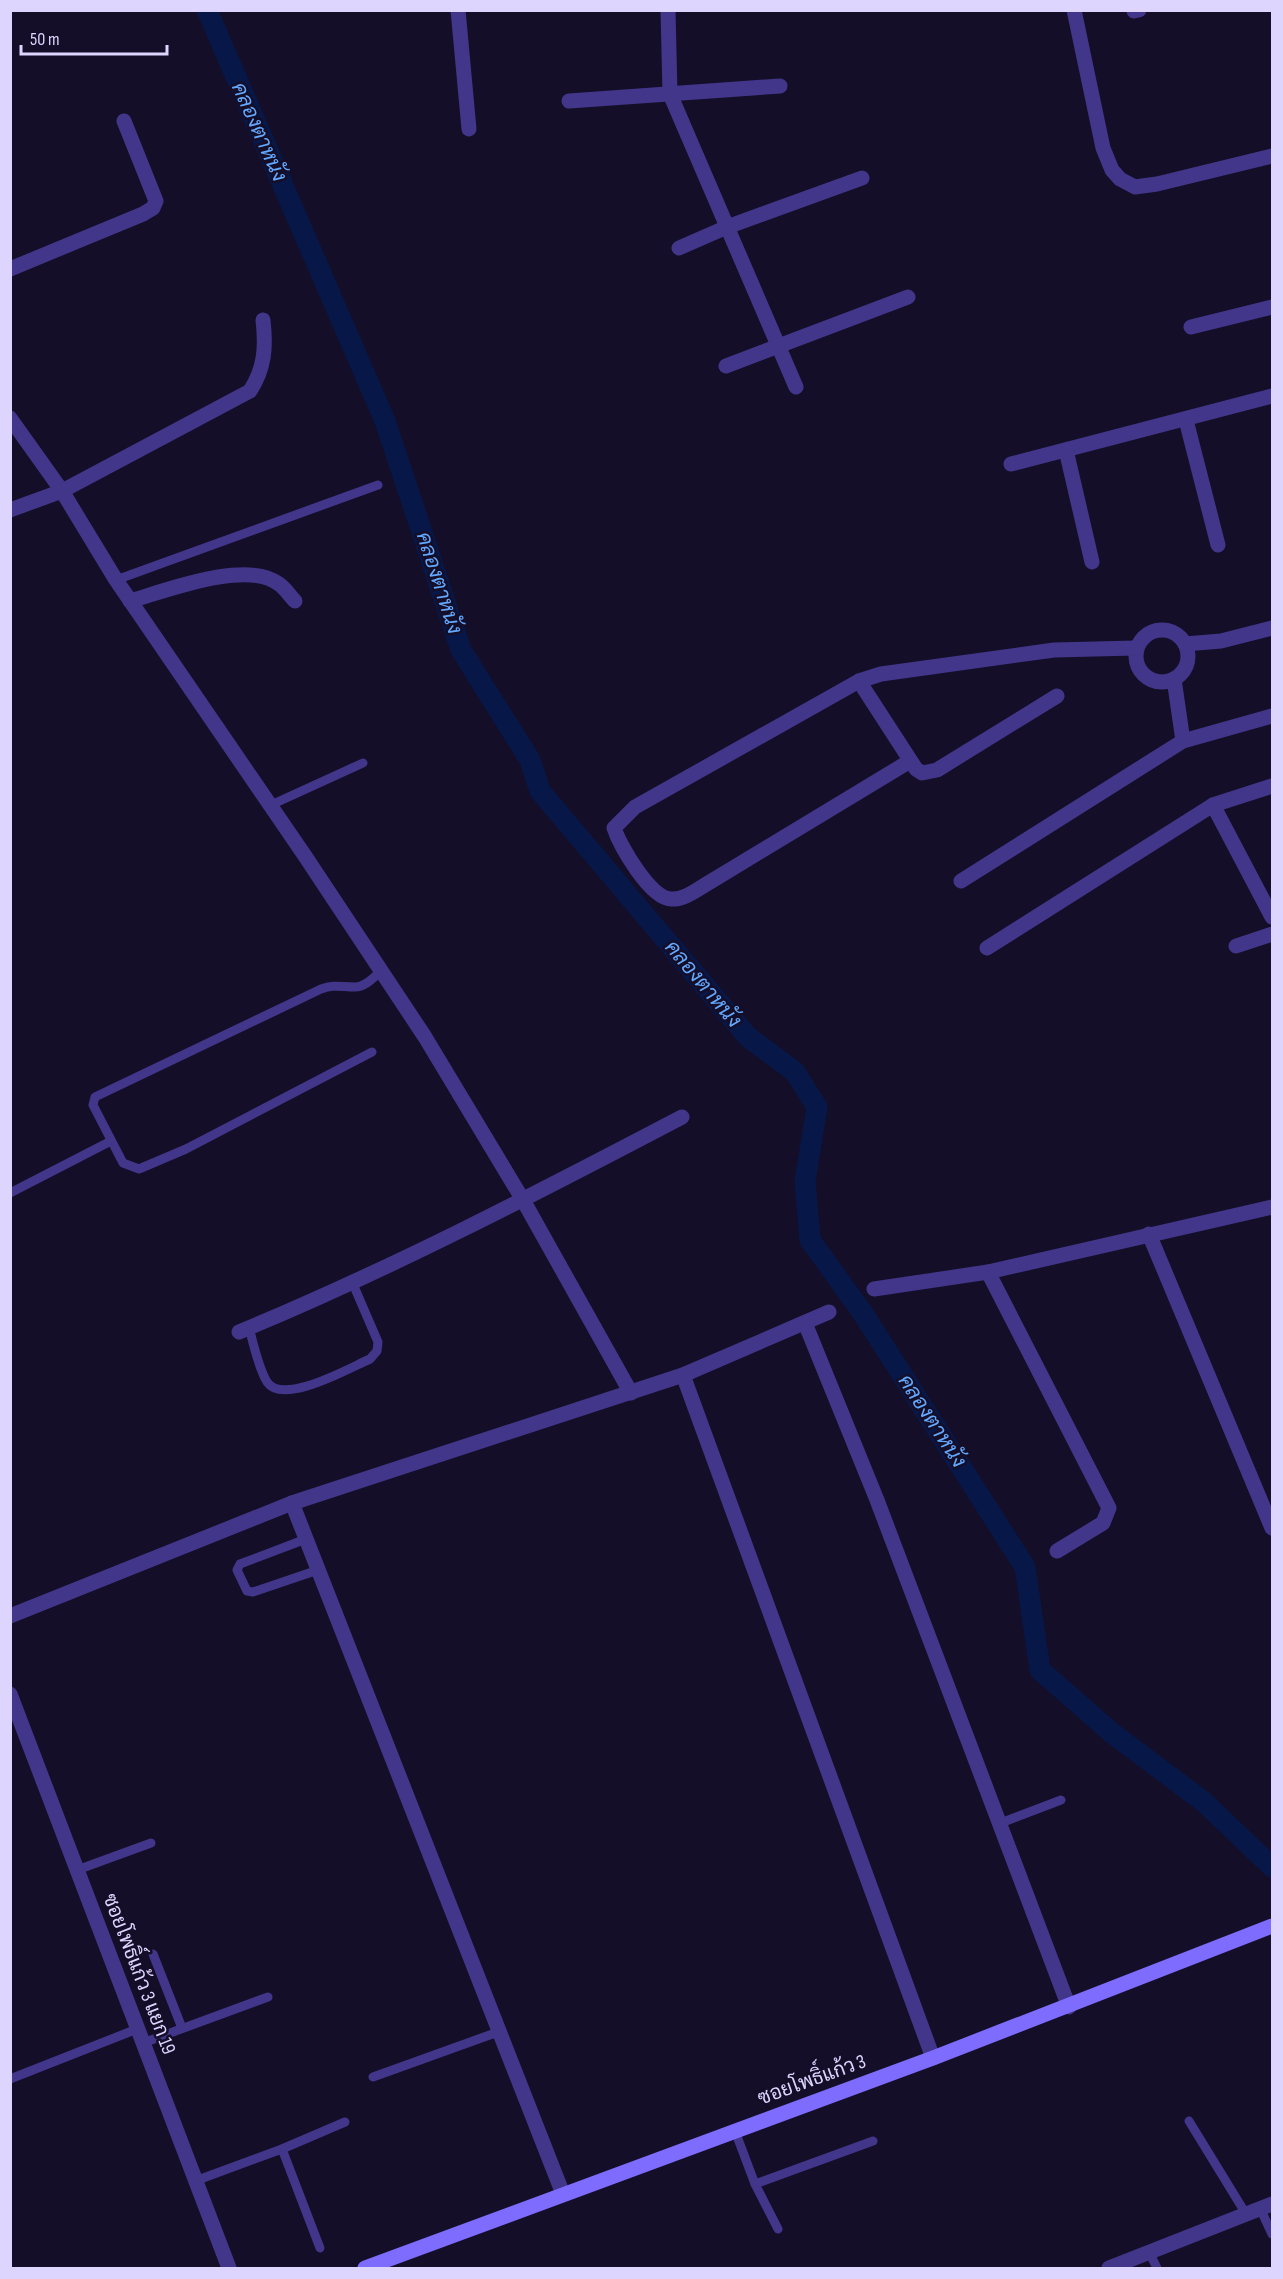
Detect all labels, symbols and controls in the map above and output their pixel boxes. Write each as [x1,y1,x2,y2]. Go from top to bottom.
scale bar [21,18,166,56]
text: 50 m [30,29,60,50]
water label: คลองตาหนัง [226,79,292,185]
water label: คลองตาหนัง [411,529,467,637]
water label: คลองตาหนัง [659,935,747,1033]
water label: คลองตาหนัง [893,1370,971,1472]
street label: ซอยโพธิ์แก้ว 3 แยก 19 [97,1888,187,2058]
street label: ซอยโพธิ์แก้ว 3 [752,2043,869,2111]

